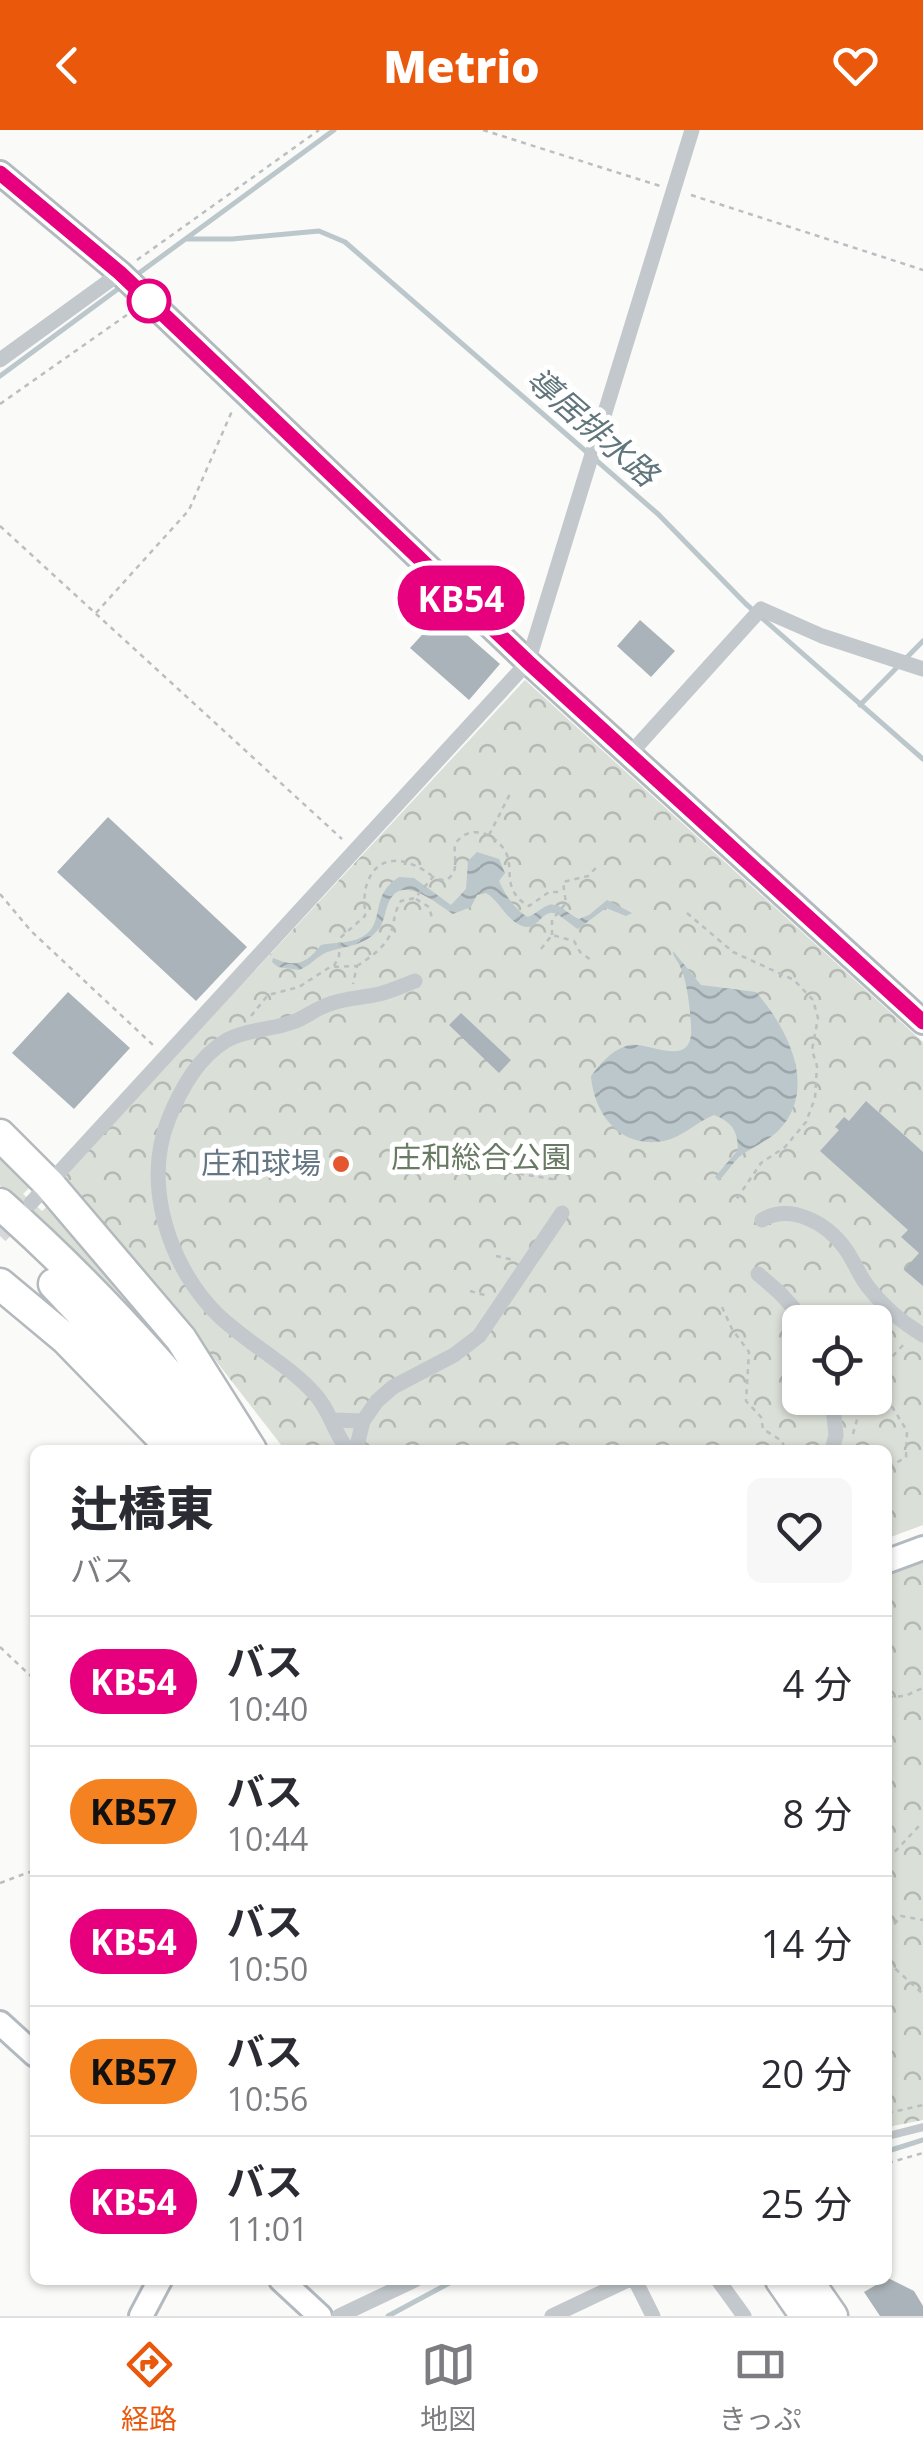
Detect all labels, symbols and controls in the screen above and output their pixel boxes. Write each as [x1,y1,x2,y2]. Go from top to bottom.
text: Metrio [383,35,540,96]
icon: back [40,38,95,93]
icon: heart [828,38,883,93]
unlabelled marker [128,280,170,322]
water label: 導居排水路 [518,357,670,497]
line badge: KB54 [391,566,531,630]
text: KB54 [418,575,504,622]
park label: 庄和総合公園 [391,1136,571,1177]
place label: 庄和球場 [201,1142,321,1183]
marker: 庄和球場 [330,1153,352,1175]
map controls [782,1305,892,1415]
button: locate [782,1305,892,1415]
text: 辻橋東 [70,1475,214,1540]
button: heart [747,1478,852,1583]
text: バス [70,1548,134,1591]
text: バス [227,1635,303,1687]
text: 4 分 [782,1657,852,1709]
text: KB54 [90,1658,177,1705]
text: 10:40 [227,1687,308,1730]
text: バス [227,1765,303,1817]
text: 8 分 [782,1787,852,1839]
text: KB57 [90,1788,177,1835]
text: 10:44 [227,1817,308,1860]
text: バス [227,1895,303,1947]
text: 14 分 [761,1917,852,1969]
text: KB54 [90,1918,177,1965]
text: 10:50 [227,1947,308,1990]
text: バス [227,2025,303,2077]
text: 20 分 [761,2047,852,2099]
text: KB57 [90,2048,177,2095]
text: 10:56 [227,2077,308,2120]
text: バス [227,2155,303,2207]
text: 25 分 [761,2177,852,2229]
text: KB54 [90,2178,177,2225]
text: 11:01 [227,2207,308,2250]
tab: 経路 [121,2337,177,2437]
tab: 地図 [420,2337,476,2437]
tab: きっぷ [719,2337,802,2437]

